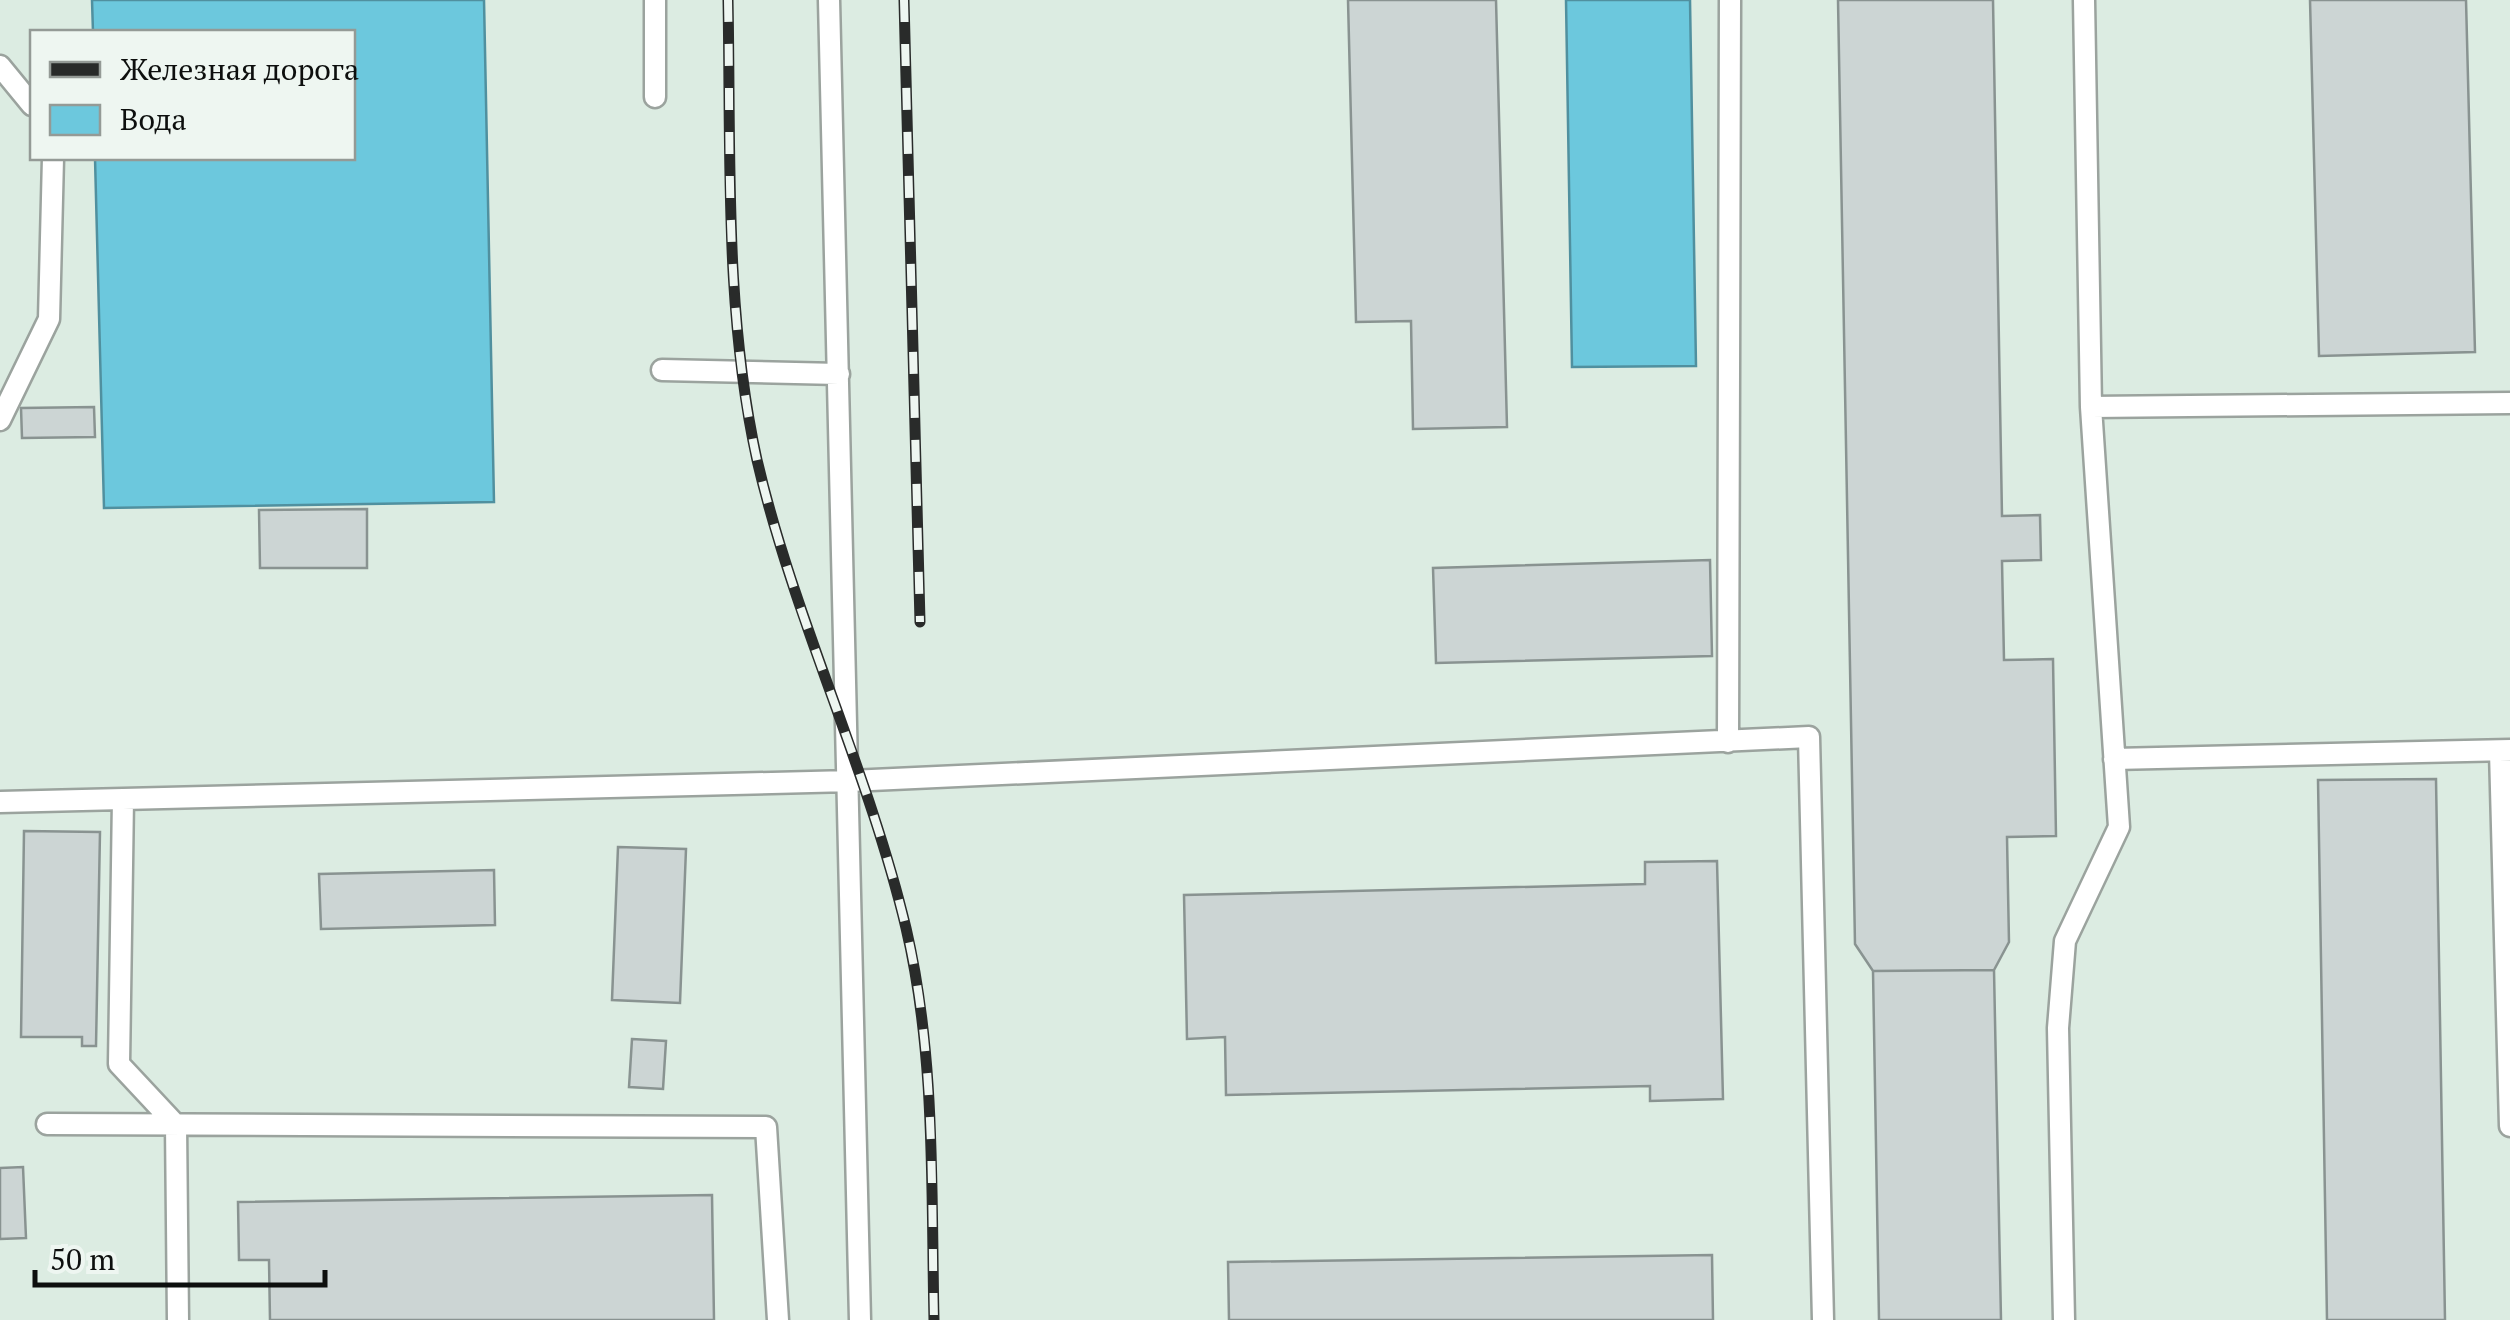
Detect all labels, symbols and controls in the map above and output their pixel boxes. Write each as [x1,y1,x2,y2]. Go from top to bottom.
legend [30,30,355,160]
text: Железная дорога [120,49,359,89]
text: Вода [120,99,187,139]
scale bar [35,1225,325,1287]
text: 50 m [50,1239,115,1279]

